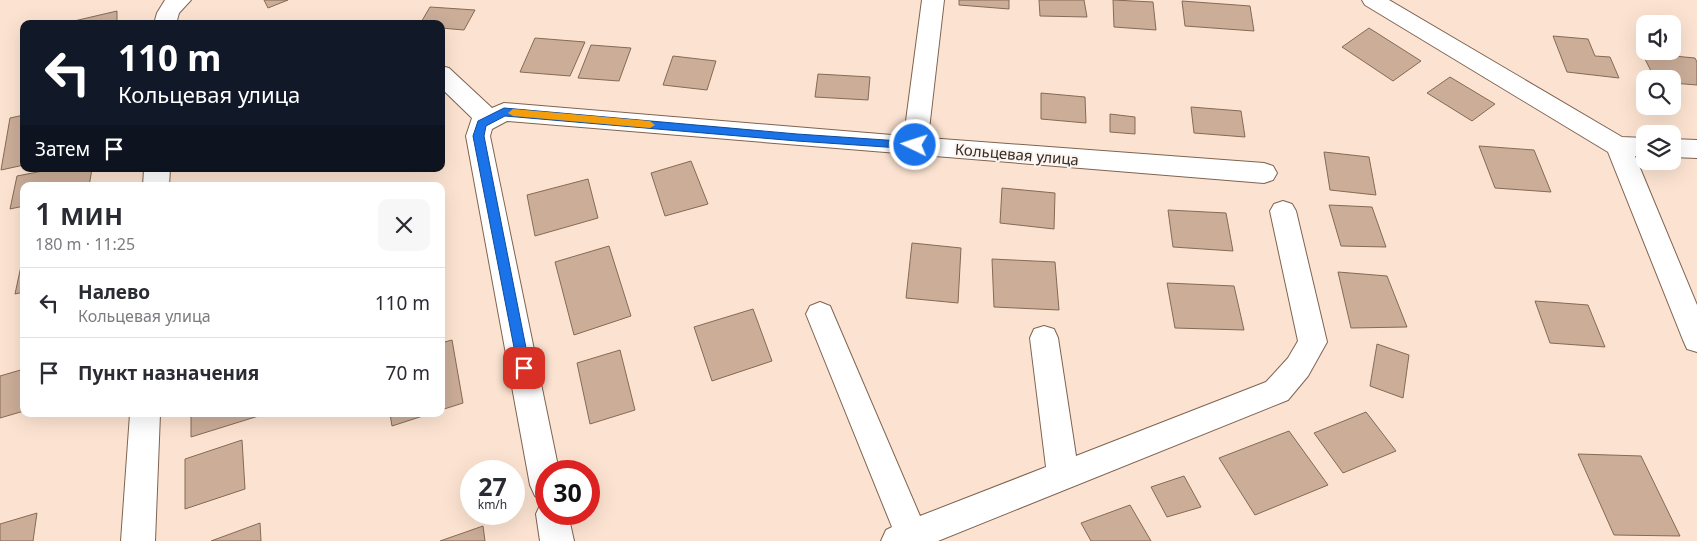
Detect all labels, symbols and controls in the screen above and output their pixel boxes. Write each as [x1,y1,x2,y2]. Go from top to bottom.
map controls [1636,15,1681,170]
button: sound [1636,15,1681,60]
text: 110 m [118,34,221,81]
icon: left [35,40,100,105]
button: search [1636,70,1681,115]
text: Кольцевая улица [118,79,300,109]
position arrow [888,118,940,170]
button: layers [1636,125,1681,170]
icon: arrive [100,135,128,163]
text: Затем [35,136,90,162]
street label: Кольцевая улица [954,139,1080,169]
text: 1 мин [35,193,123,234]
button: close [378,199,430,251]
text: 180 m · 11:25 [35,233,135,255]
text: Налево [78,279,150,305]
icon: left [35,289,63,317]
text: 110 m [375,290,430,316]
text: Кольцевая улица [78,305,211,327]
pin [503,347,545,389]
icon: arrive [510,354,538,382]
icon: arrive [35,359,63,387]
text: Пункт назначения [78,360,259,386]
text: 70 m [386,360,430,386]
speed limit sign: 30 [535,460,600,525]
text: 27 [478,469,507,503]
text: km/h [478,496,507,513]

